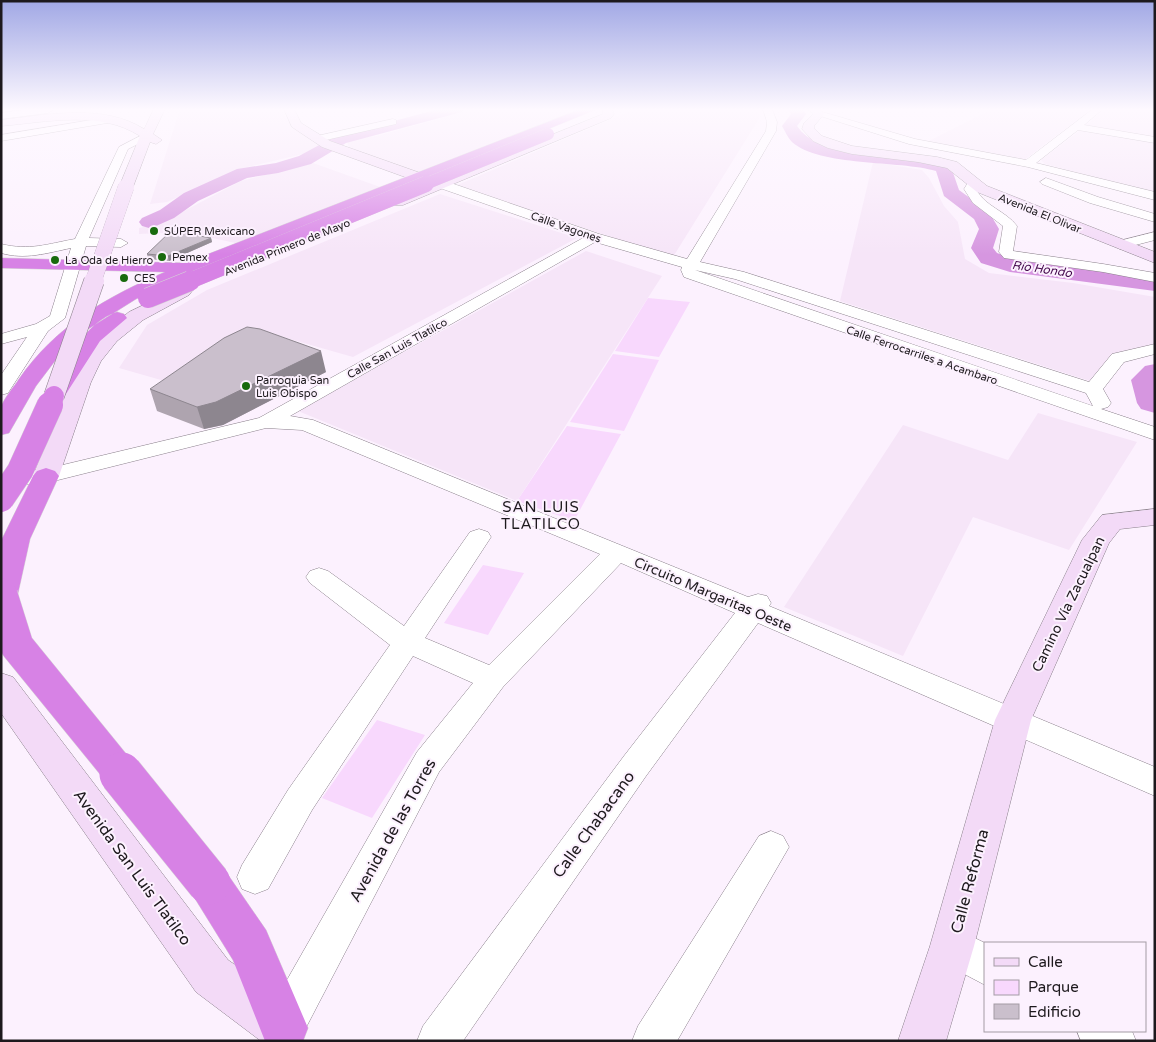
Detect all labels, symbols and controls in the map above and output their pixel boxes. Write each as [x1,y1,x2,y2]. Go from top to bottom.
street label: Avenida El Olivar [996,191,1084,236]
street label: Calle Vagones [529,209,603,246]
street label: Avenida Primero de Mayo [222,216,352,279]
place label: SÚPER Mexicano [164,224,255,238]
marker: SÚPER Mexicano [148,225,160,237]
marker: Pemex [156,251,168,263]
place label: Pemex [172,251,208,264]
marker: La Oda de Hierro [49,254,61,266]
place label: La Oda de Hierro [65,254,154,267]
water label: Río Hondo [1011,258,1074,280]
marker: CES [118,272,130,284]
place label: CES [134,272,156,285]
street label: Calle San Luis Tlatilco [345,315,450,381]
street label: Calle Ferrocarriles a Acambaro [844,323,1000,388]
place label: Parroquia San Luis Obispo [256,374,329,400]
marker: Parroquia San Luis Obispo [240,380,252,392]
district label: SAN LUIS TLATILCO [501,498,581,533]
street label: Camino Vía Zacualpan [1028,534,1109,675]
street label: Circuito Margaritas Oeste [631,553,794,635]
street label: Avenida de las Torres [345,755,441,906]
street label: Calle Chabacano [548,767,639,882]
street label: Avenida San Luis Tlatilco [69,786,196,950]
street label: Calle Reforma [946,827,993,935]
legend [984,942,1146,1032]
text: Calle [1028,953,1063,971]
text: Parque [1028,978,1079,996]
text: Edificio [1028,1003,1081,1021]

